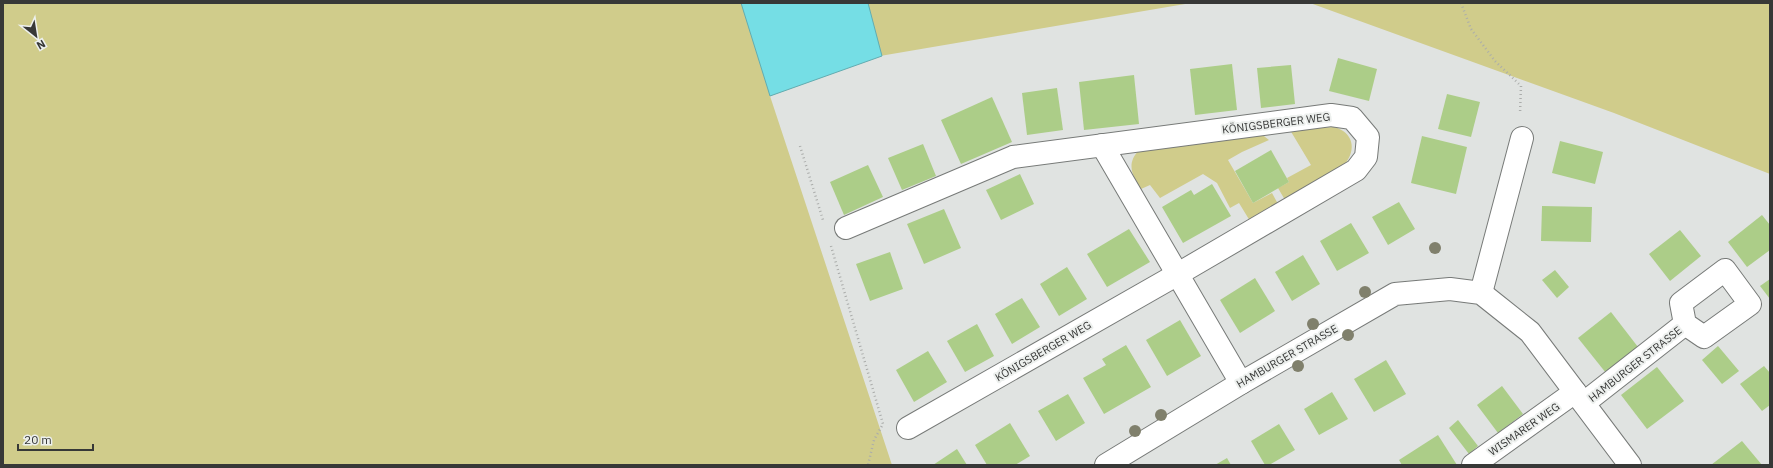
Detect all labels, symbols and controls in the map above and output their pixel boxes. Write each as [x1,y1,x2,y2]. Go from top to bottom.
north arrow [16,16,56,56]
text: N [34,37,48,53]
street label: KÖNIGSBERGER WEG [1221,109,1331,137]
street label: KÖNIGSBERGER WEG [992,318,1094,384]
street label: HAMBURGER STRASSE [1234,321,1340,391]
street label: HAMBURGER STRASSE [1585,323,1685,405]
street label: WISMARER WEG [1486,399,1562,459]
scale bar [18,426,93,452]
text: 20 m [24,432,52,447]

